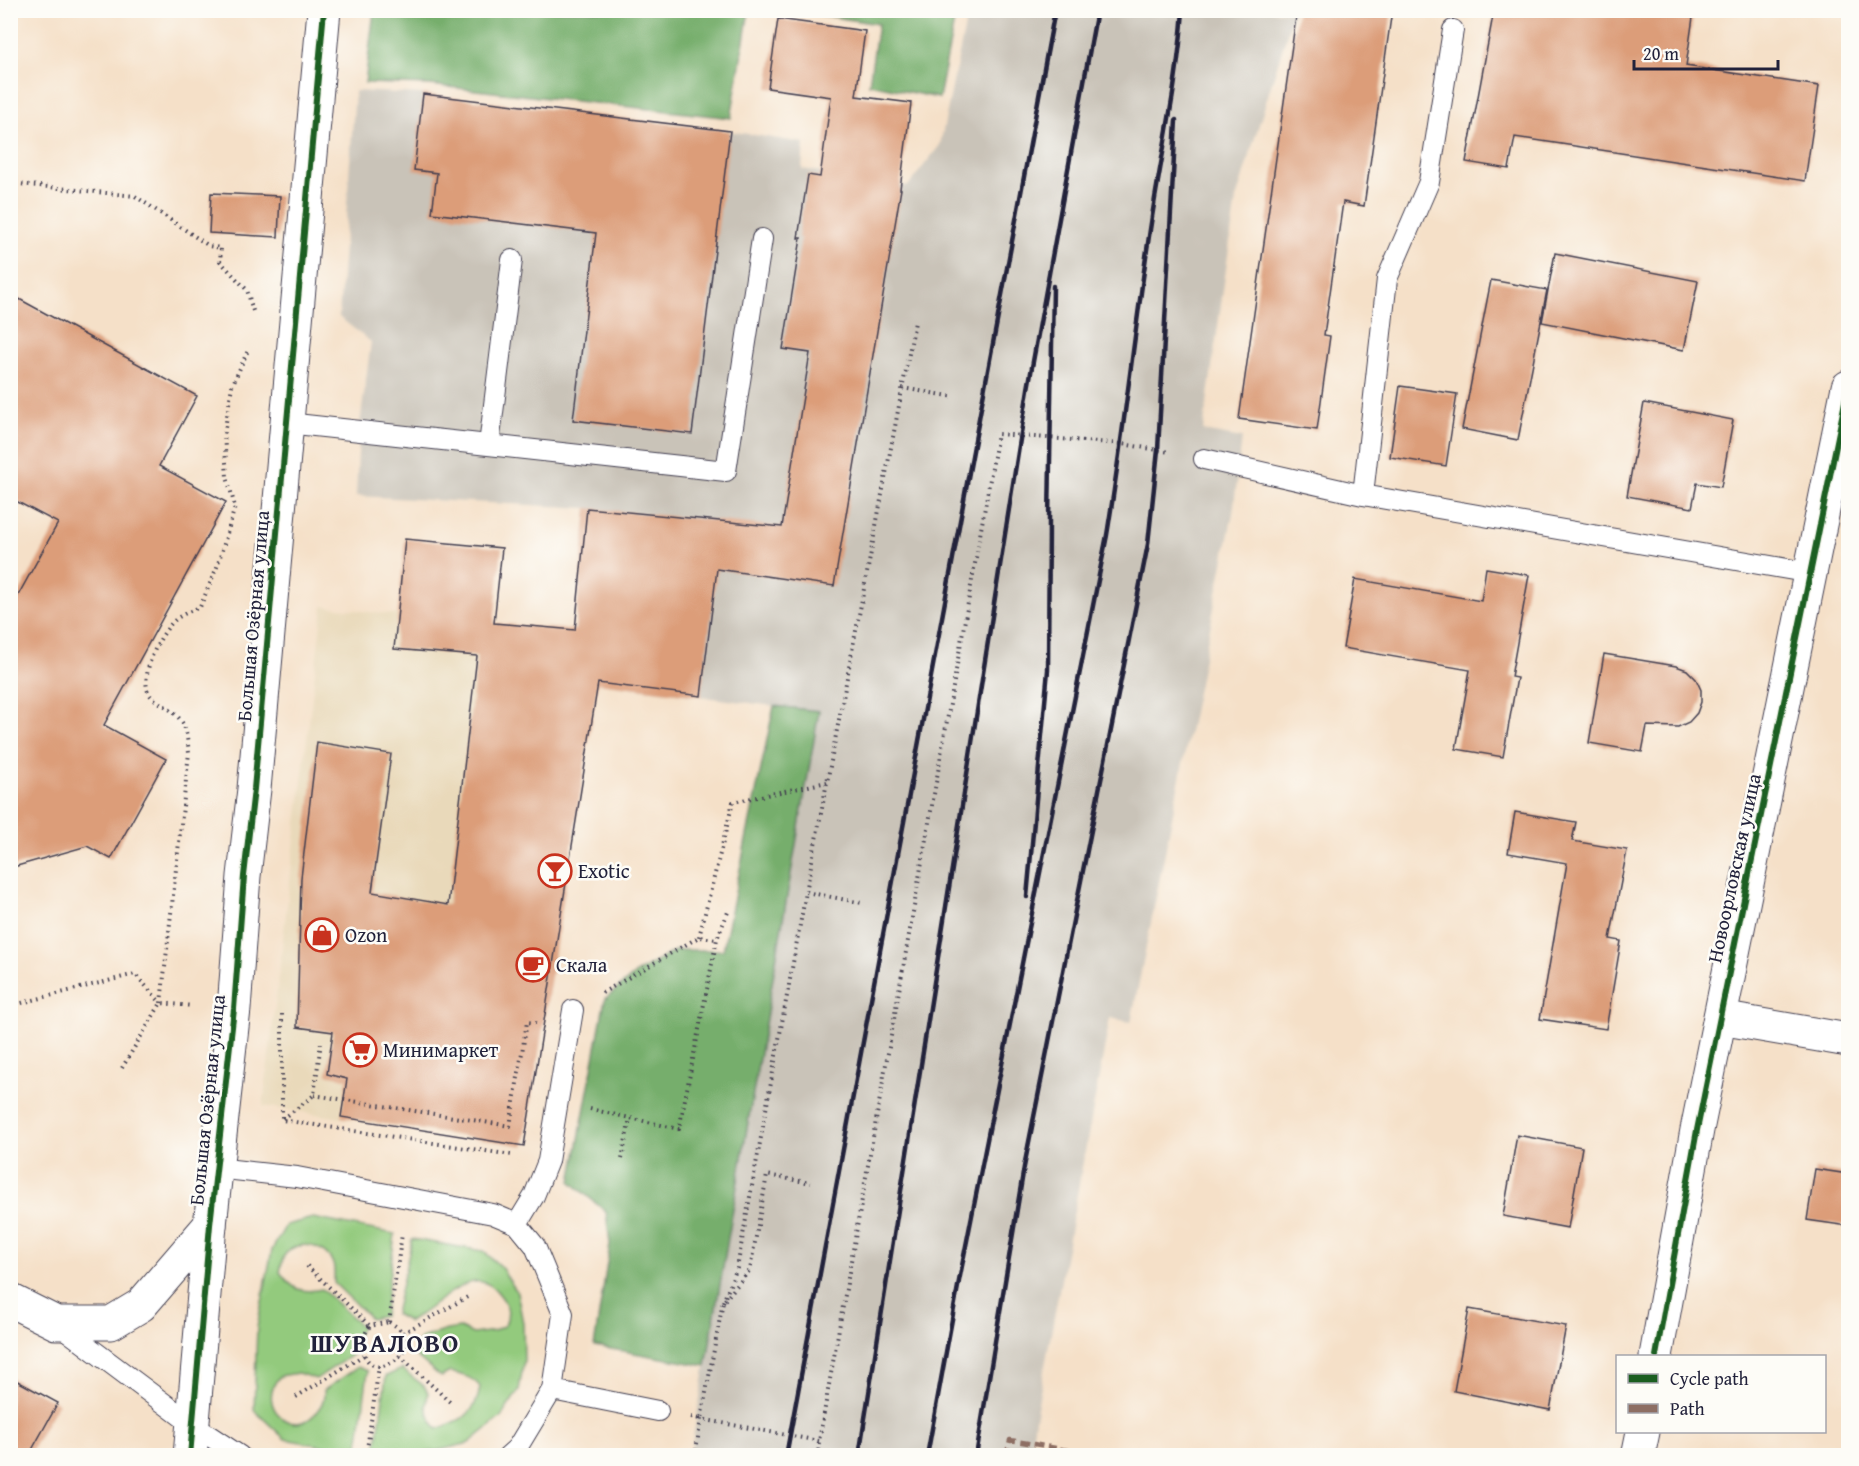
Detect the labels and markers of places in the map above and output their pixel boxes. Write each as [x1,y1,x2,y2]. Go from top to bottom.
bar icon: Exotic [537,853,573,889]
place label: Exotic [578,856,630,885]
shop icon: Ozon [304,917,340,953]
place label: Ozon [345,920,387,949]
cafe icon: Скала [515,947,551,983]
place label: Скала [556,950,608,979]
supermarket icon: Минимаркет [342,1032,378,1068]
place label: Минимаркет [383,1035,499,1064]

